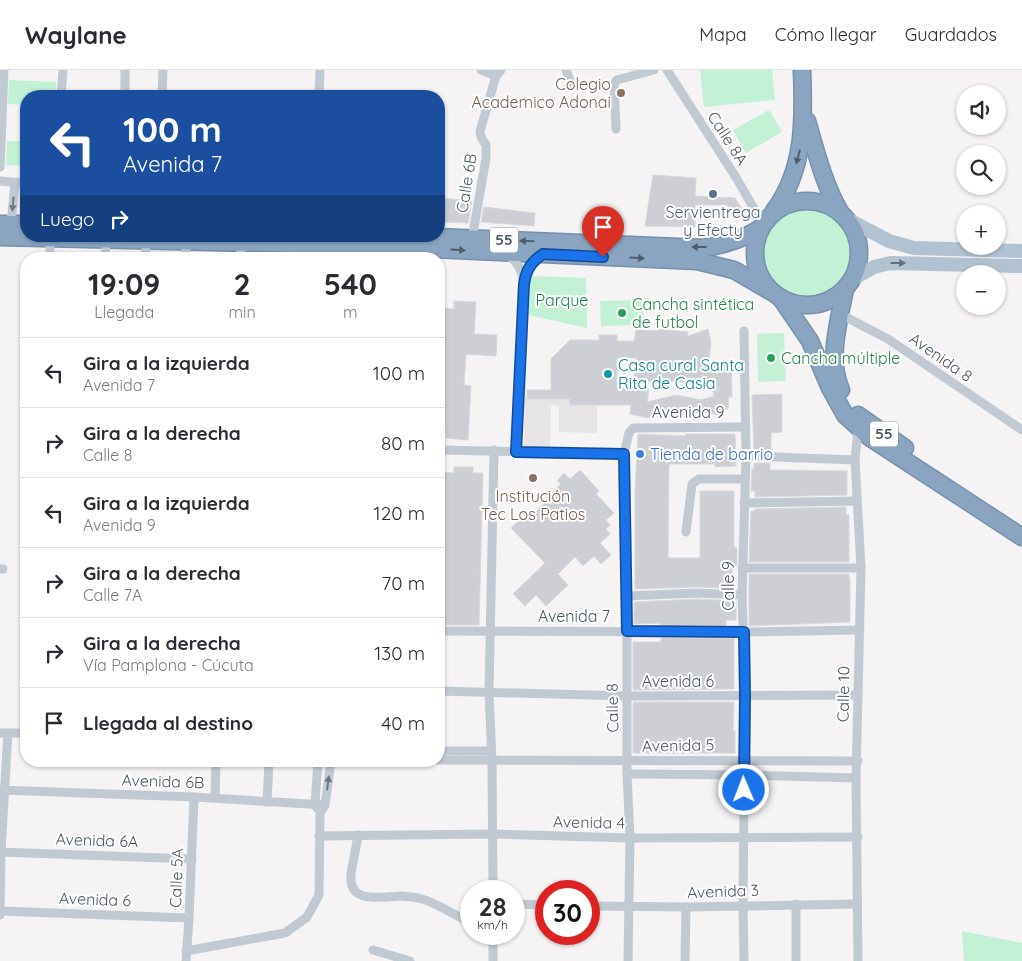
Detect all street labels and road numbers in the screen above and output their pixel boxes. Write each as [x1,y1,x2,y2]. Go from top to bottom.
street label: Calle 8A [703,107,753,169]
street label: Calle 6B [451,152,481,214]
road number: 55 [490,228,518,252]
street label: Avenida 8 [906,328,976,386]
street label: Avenida 9 [652,402,724,422]
road number: 55 [870,422,898,446]
street label: Calle 9 [718,561,738,611]
street label: Avenida 7 [538,606,610,626]
street label: Calle 10 [833,666,853,722]
street label: Avenida 6 [642,671,715,691]
street label: Calle 8 [602,683,622,733]
street label: Avenida 5 [642,734,714,756]
street label: Avenida 6B [121,770,205,792]
street label: Avenida 4 [553,811,625,833]
street label: Avenida 6A [55,829,139,851]
street label: Calle 5A [165,848,187,908]
street label: Avenida 3 [687,880,759,902]
street label: Avenida 6 [58,888,132,910]

